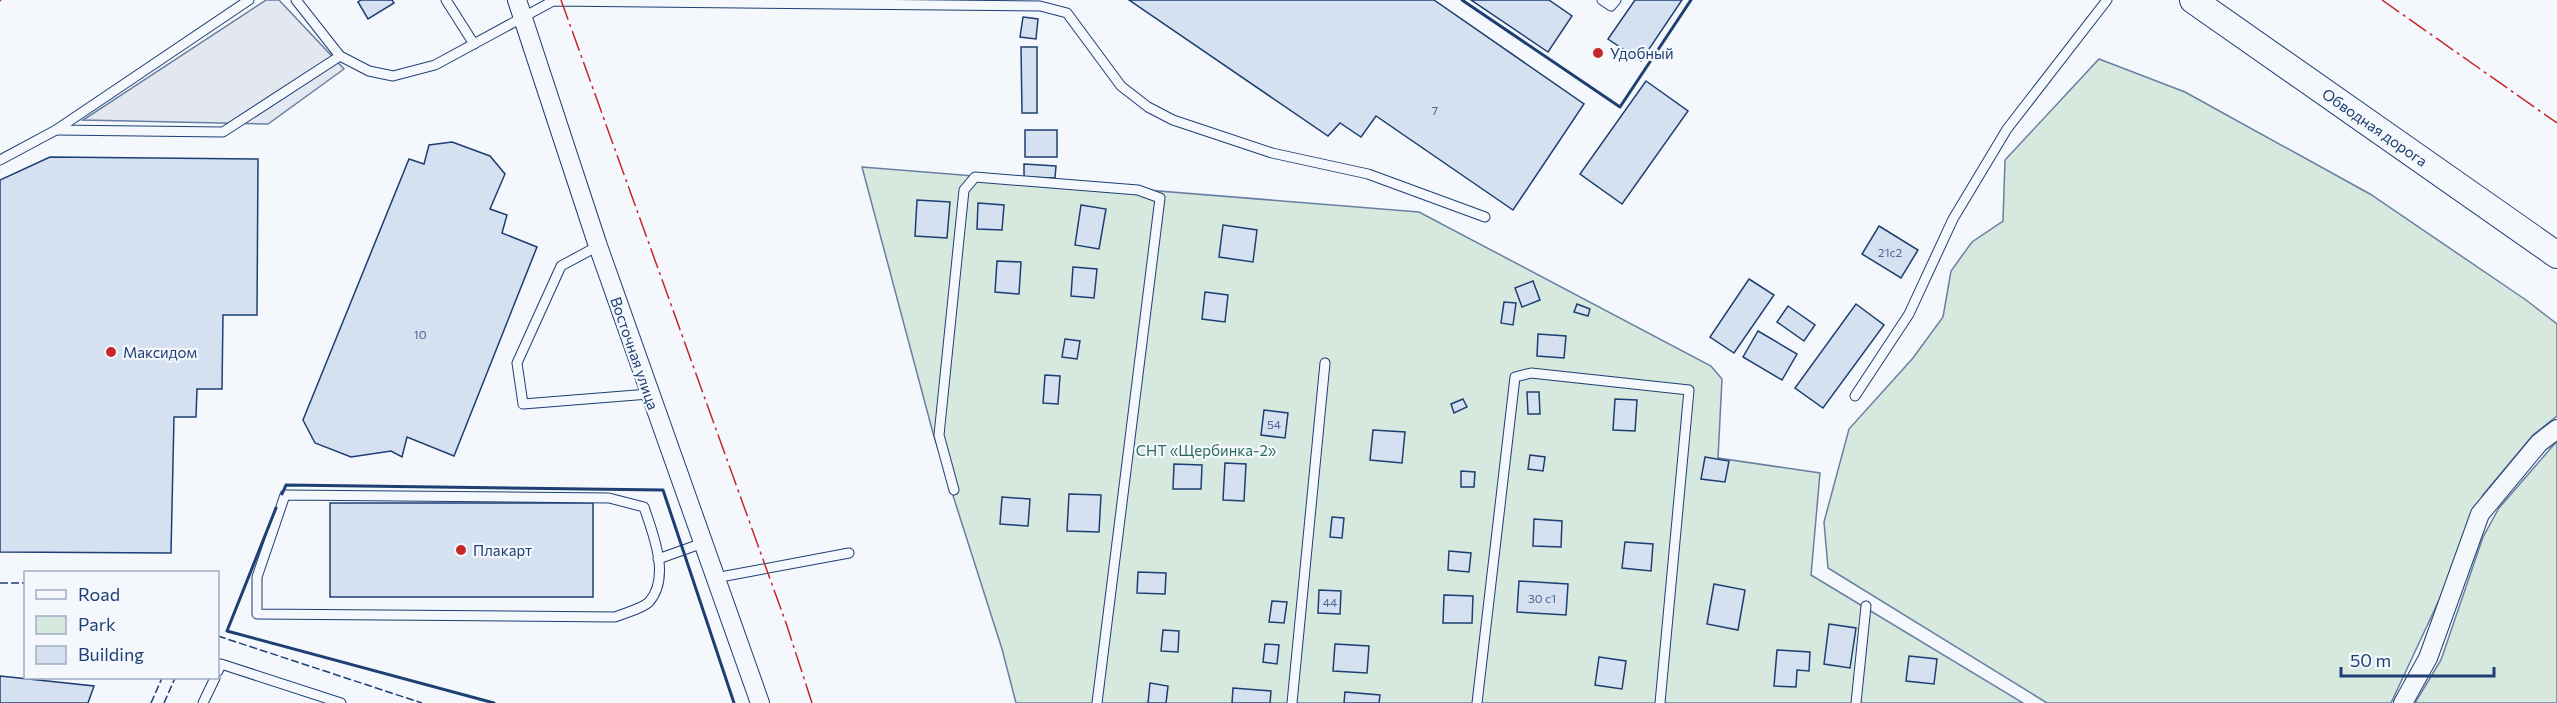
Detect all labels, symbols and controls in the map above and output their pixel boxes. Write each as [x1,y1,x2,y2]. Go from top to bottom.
place label: Удобный [1610,44,1674,62]
marker: Удобный [1591,46,1605,60]
street label: Обводная дорога [2319,84,2431,170]
house number: 7 [1432,103,1438,117]
house number: 21с2 [1878,245,1903,259]
street label: Восточная улица [607,294,663,412]
house number: 10 [414,327,427,341]
place label: Максидом [123,343,197,361]
marker: Максидом [104,345,118,359]
house number: 54 [1267,417,1281,431]
park label: СНТ «Щербинка-2» [1136,441,1277,459]
place label: Плакарт [473,541,532,559]
marker: Плакарт [454,543,468,557]
legend [24,571,219,679]
text: Road [78,583,120,605]
house number: 30 с1 [1528,591,1556,605]
house number: 44 [1323,595,1337,609]
text: Park [78,613,116,635]
scale bar [2341,640,2494,678]
text: Building [78,643,144,665]
text: 50 m [2350,649,2391,671]

